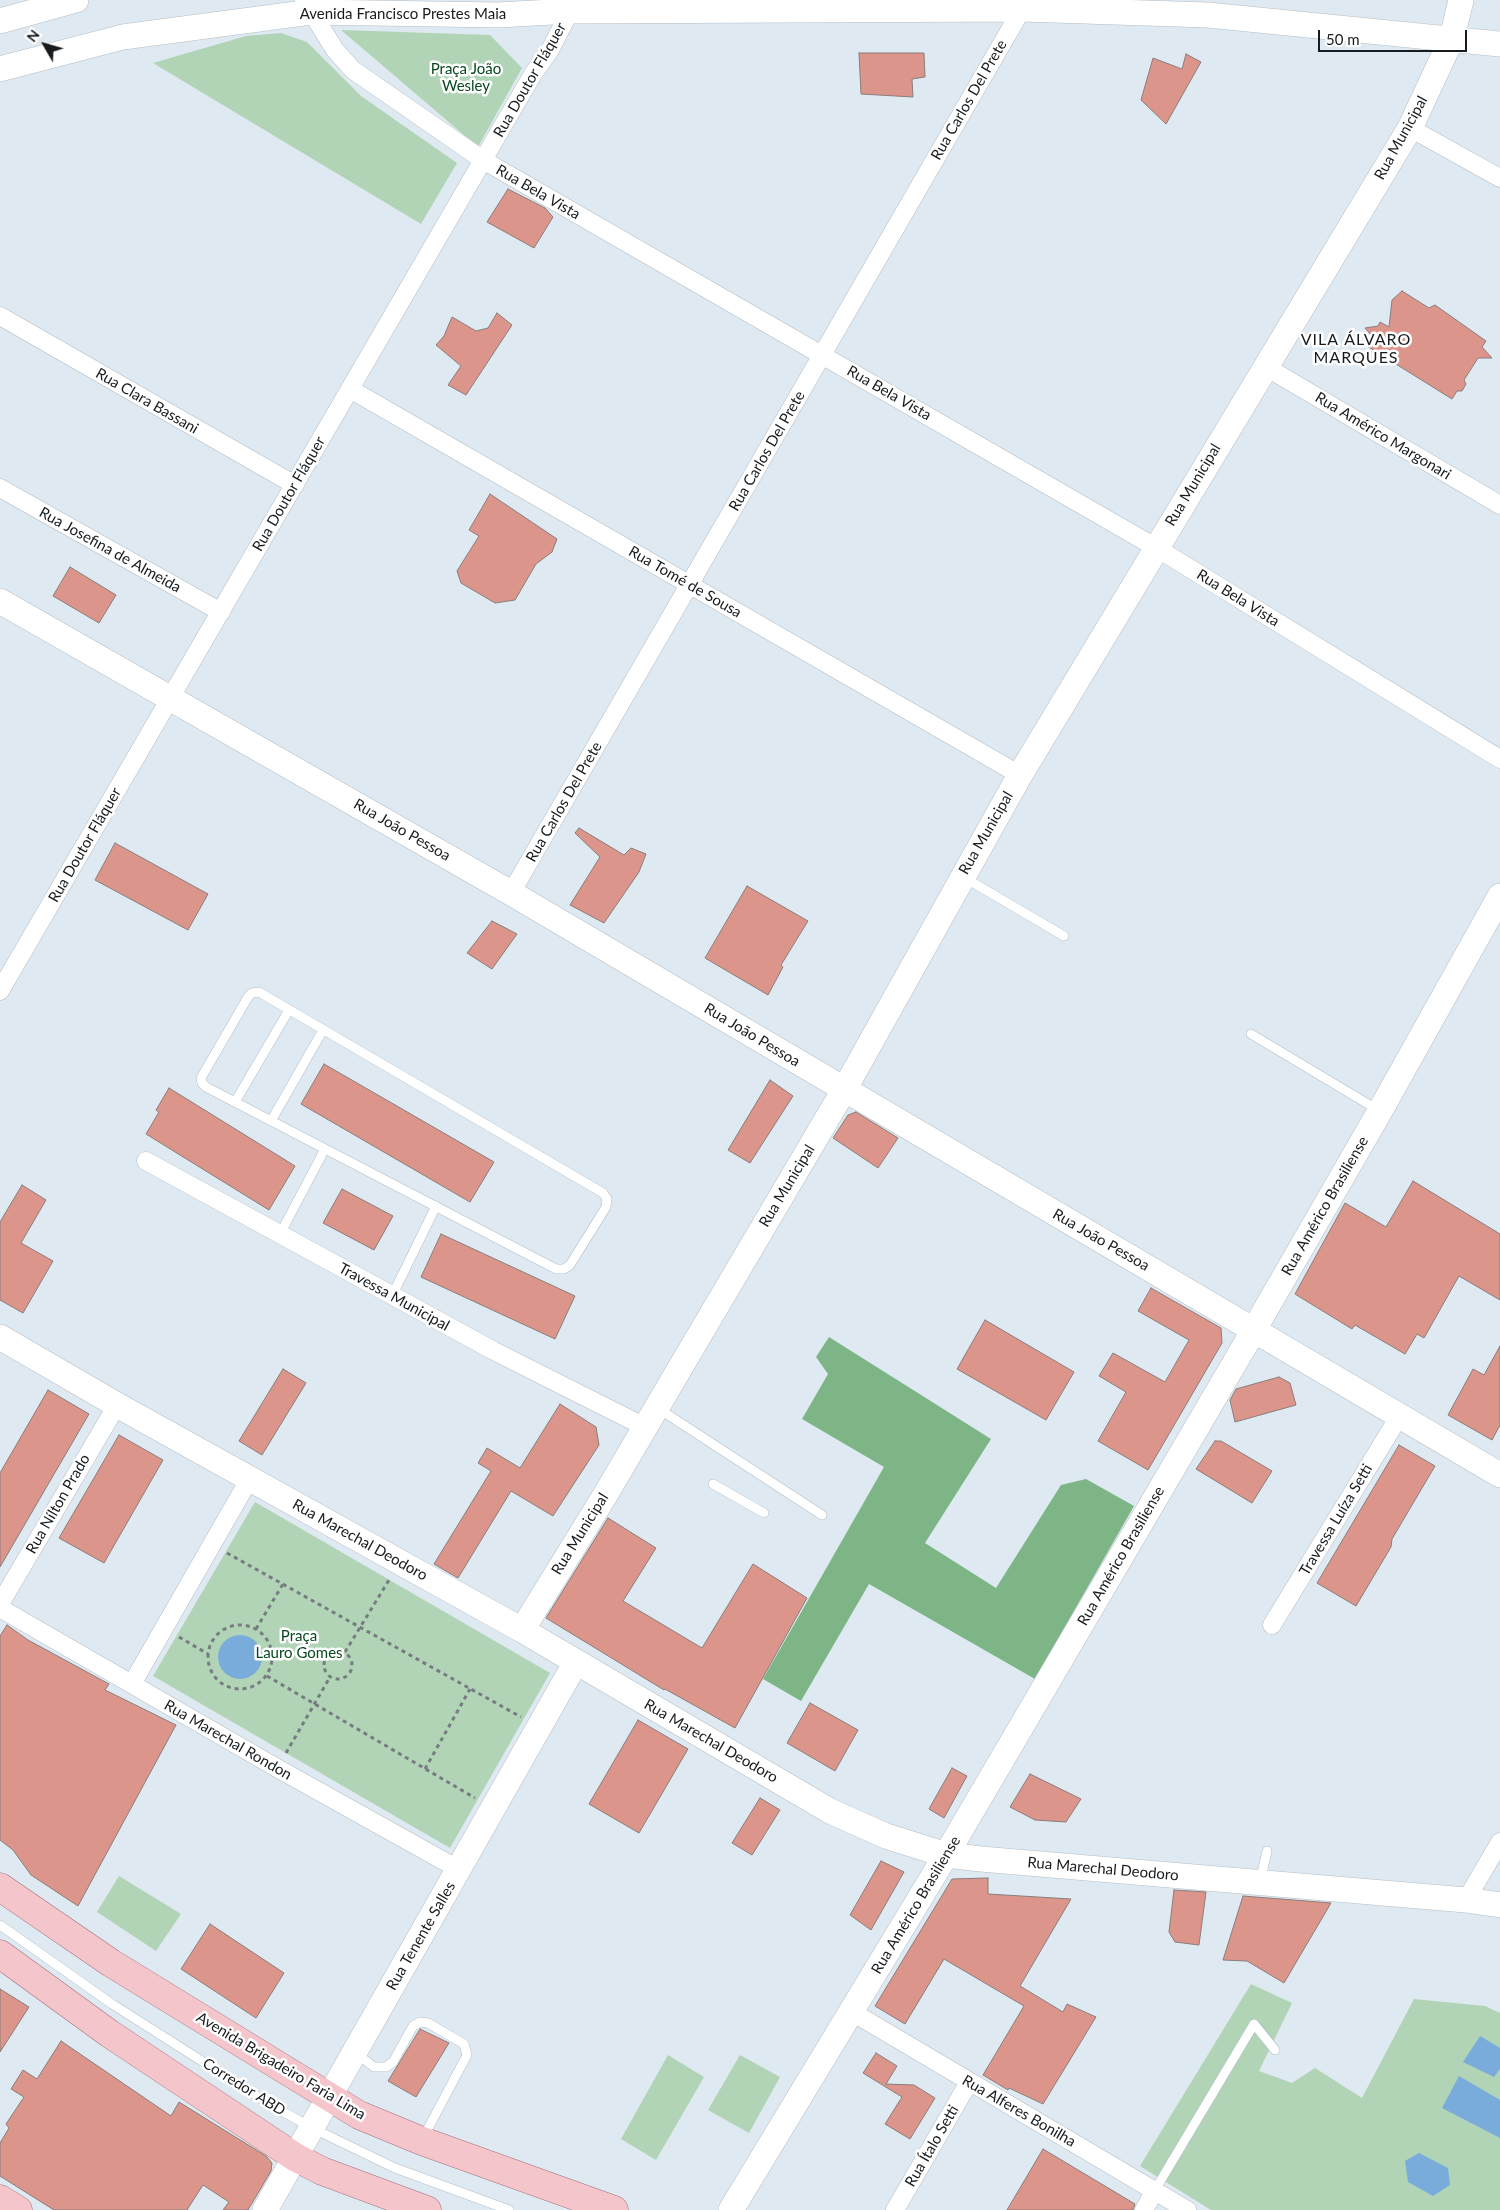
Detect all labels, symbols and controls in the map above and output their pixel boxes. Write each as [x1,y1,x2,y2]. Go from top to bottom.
street label: Avenida Francisco Prestes Maia [300,5,506,23]
street label: Rua Doutor Fláquer [490,19,570,141]
north arrow [20,20,70,70]
scale bar [1320,20,1469,52]
text: N [23,26,43,45]
text: 50 m [1326,30,1360,48]
street label: Rua Carlos Del Prete [927,37,1011,163]
park label: Praça João Wesley [431,60,501,95]
street label: Rua Municipal [1371,93,1431,183]
street label: Rua Bela Vista [493,161,583,223]
district label: VILA ÁLVARO MARQUES [1299,330,1413,368]
street label: Rua Bela Vista [844,362,934,424]
street label: Rua Clara Bassani [92,364,202,438]
street label: Rua Carlos Del Prete [725,388,809,514]
street label: Rua Américo Margonari [1312,388,1454,484]
street label: Rua Doutor Fláquer [249,433,329,555]
street label: Rua Municipal [1161,440,1225,530]
street label: Rua Josefina de Almeida [36,503,184,597]
street label: Rua Tomé de Sousa [625,542,745,622]
street label: Rua Bela Vista [1193,565,1283,631]
street label: Rua Carlos Del Prete [522,739,606,865]
street label: Rua Doutor Fláquer [45,784,125,906]
street label: Rua Municipal [955,788,1017,878]
street label: Rua João Pessoa [350,795,454,865]
street label: Rua João Pessoa [701,999,803,1071]
street label: Rua Américo Brasiliense [1278,1133,1372,1279]
street label: Rua Municipal [755,1141,819,1231]
street label: Rua João Pessoa [1049,1205,1153,1275]
street label: Travessa Municipal [335,1259,453,1335]
street label: Rua Nílton Prado [22,1451,94,1557]
street label: Travessa Luíza Setti [1296,1461,1376,1579]
street label: Rua Américo Brasiliense [1074,1483,1168,1629]
street label: Rua Municipal [548,1490,612,1578]
street label: Rua Marechal Deodoro [289,1495,431,1585]
park label: Praça Lauro Gomes [255,1627,343,1662]
street label: Rua Marechal Deodoro [641,1695,781,1787]
street label: Rua Marechal Rondon [161,1696,295,1784]
street label: Rua Américo Brasiliense [868,1833,964,1977]
street label: Rua Marechal Deodoro [1027,1853,1179,1885]
street label: Rua Tenente Salles [383,1879,459,1993]
street label: Avenida Brigadeiro Faria Lima [193,2008,369,2124]
street label: Corredor ABD [199,2054,289,2120]
street label: Rua Alferes Bonilha [959,2071,1079,2151]
street label: Rua Ítalo Setti [901,2102,963,2190]

